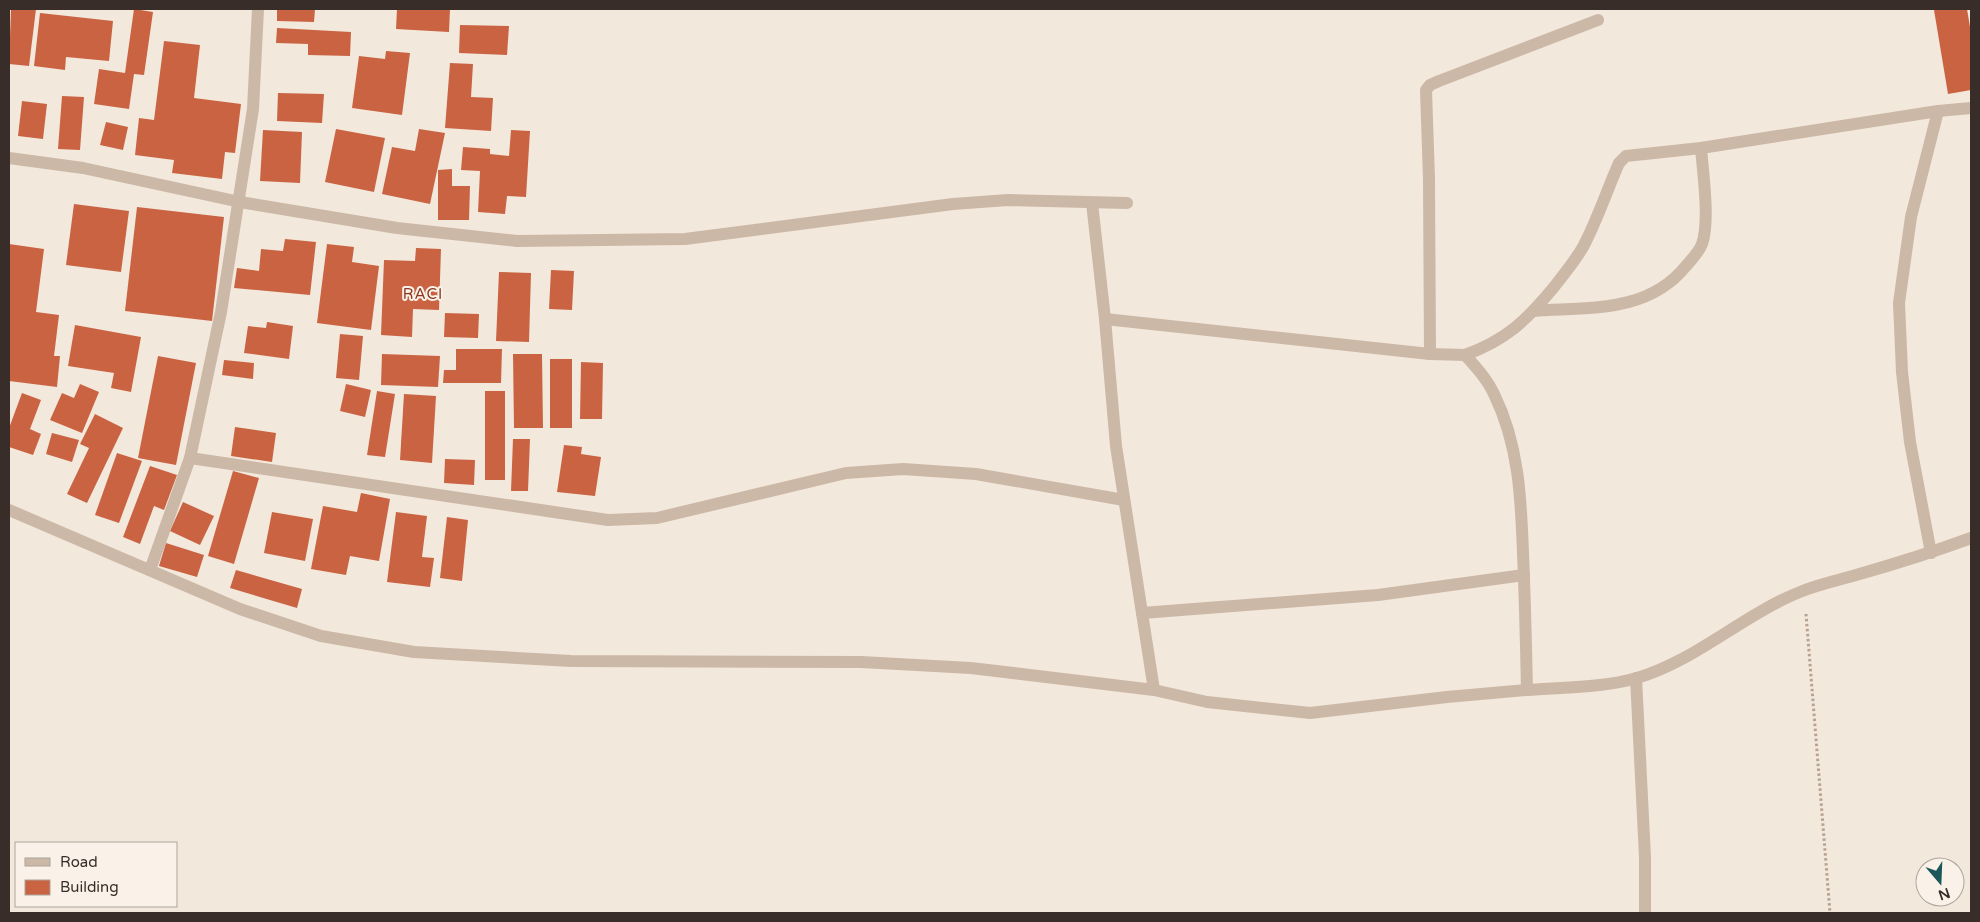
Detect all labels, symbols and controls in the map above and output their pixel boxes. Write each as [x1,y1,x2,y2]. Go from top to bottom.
district label: RACI [403,285,443,303]
legend [15,842,178,907]
text: Road [60,853,98,871]
north arrow [1915,857,1965,907]
text: Building [60,878,119,896]
text: N [1936,884,1952,904]

